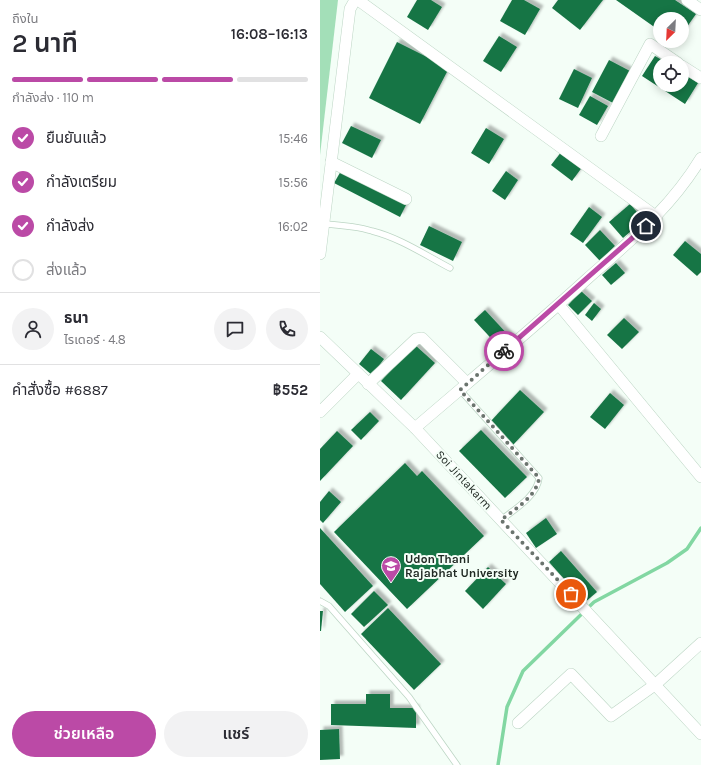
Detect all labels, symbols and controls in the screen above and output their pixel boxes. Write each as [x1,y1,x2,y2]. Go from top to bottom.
text: ถึงใน [12,11,38,26]
north arrow [653,12,689,48]
map controls [653,12,689,92]
text: 16:08–16:13 [231,25,308,43]
text: 2 นาที [12,28,78,59]
button: locate [653,56,689,92]
text: กำลังส่ง · 110 m [12,90,94,105]
icon: check [12,127,34,149]
text: ยืนยันแล้ว [46,129,107,147]
text: 15:46 [279,131,308,146]
icon: check [12,171,34,193]
text: กำลังเตรียม [46,173,117,191]
text: 15:56 [279,175,308,190]
pin [629,209,663,243]
icon: check [12,215,34,237]
icon: home [635,215,657,237]
text: กำลังส่ง [46,217,94,235]
text: 16:02 [278,219,308,234]
text: ส่งแล้ว [46,261,87,279]
button: person [12,308,54,350]
button: chat [214,308,256,350]
button: phone [266,308,308,350]
text: ธนา [64,309,89,327]
courier [484,331,524,371]
text: ไรเดอร์ · 4.8 [64,332,126,347]
icon: bike [493,340,515,362]
text: คำสั่งซื้อ #6887 [12,381,108,399]
text: ฿552 [273,381,308,399]
street label: Soi Jintakarm [433,447,495,513]
place label: Udon Thani Rajabhat University [405,552,518,580]
school or university icon: Udon Thani Rajabhat University [380,555,402,583]
pin [554,577,588,611]
icon: bag [560,583,582,605]
button: ช่วยเหลือ [12,711,156,757]
button: แชร์ [164,711,308,757]

